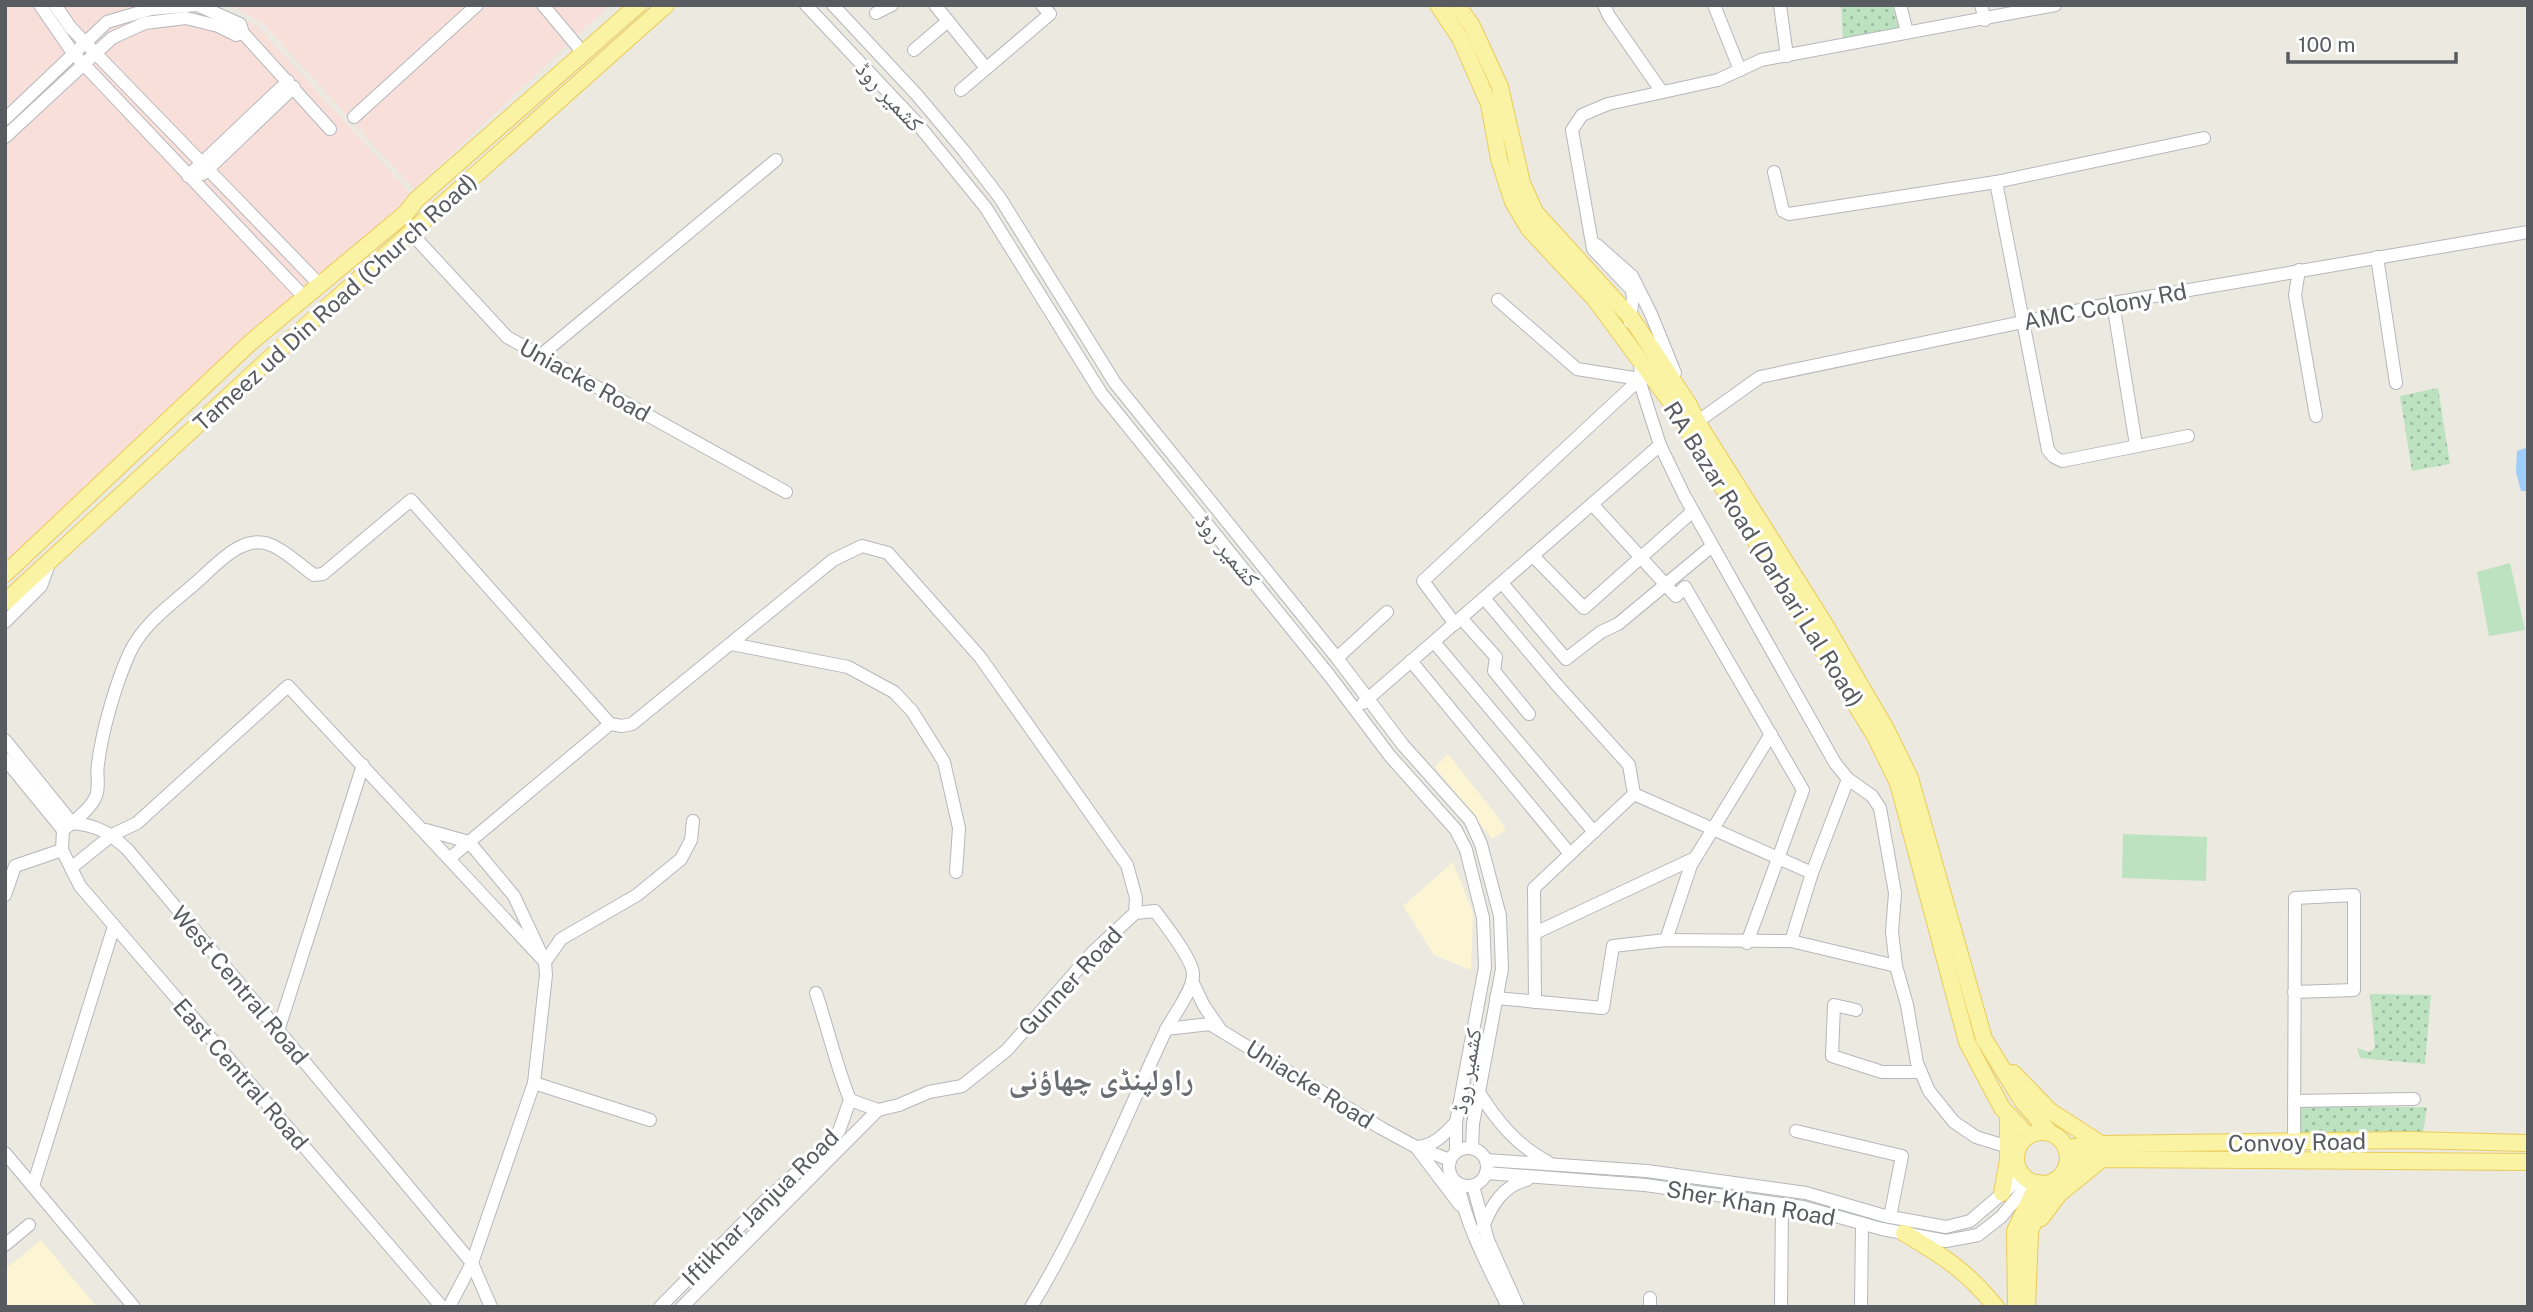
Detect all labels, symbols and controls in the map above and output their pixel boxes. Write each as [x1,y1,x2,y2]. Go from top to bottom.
scale bar [2288,21,2456,65]
text: 100 m [2298,32,2355,57]
street label: کشمیر روڈ [850,55,930,137]
street label: Tameez ud Din Road (Church Road) [188,168,482,436]
street label: AMC Colony Rd [2021,277,2189,335]
street label: Uniacke Road [515,333,655,427]
street label: RA Bazar Road (Darbari Lal Road) [1658,396,1870,712]
street label: کشمیر روڈ [1190,508,1266,593]
street label: West Central Road [166,900,314,1070]
street label: Gunner Road [1013,921,1127,1041]
street label: East Central Road [168,993,314,1155]
street label: کشمیر روڈ [1445,1026,1487,1116]
street label: Uniacke Road [1241,1034,1379,1134]
district label: راولپنڈی چھاؤنی [1008,1061,1194,1098]
street label: Iftikhar Janjua Road [676,1123,844,1291]
street label: Convoy Road [2228,1127,2366,1157]
street label: Sher Khan Road [1664,1175,1838,1231]

